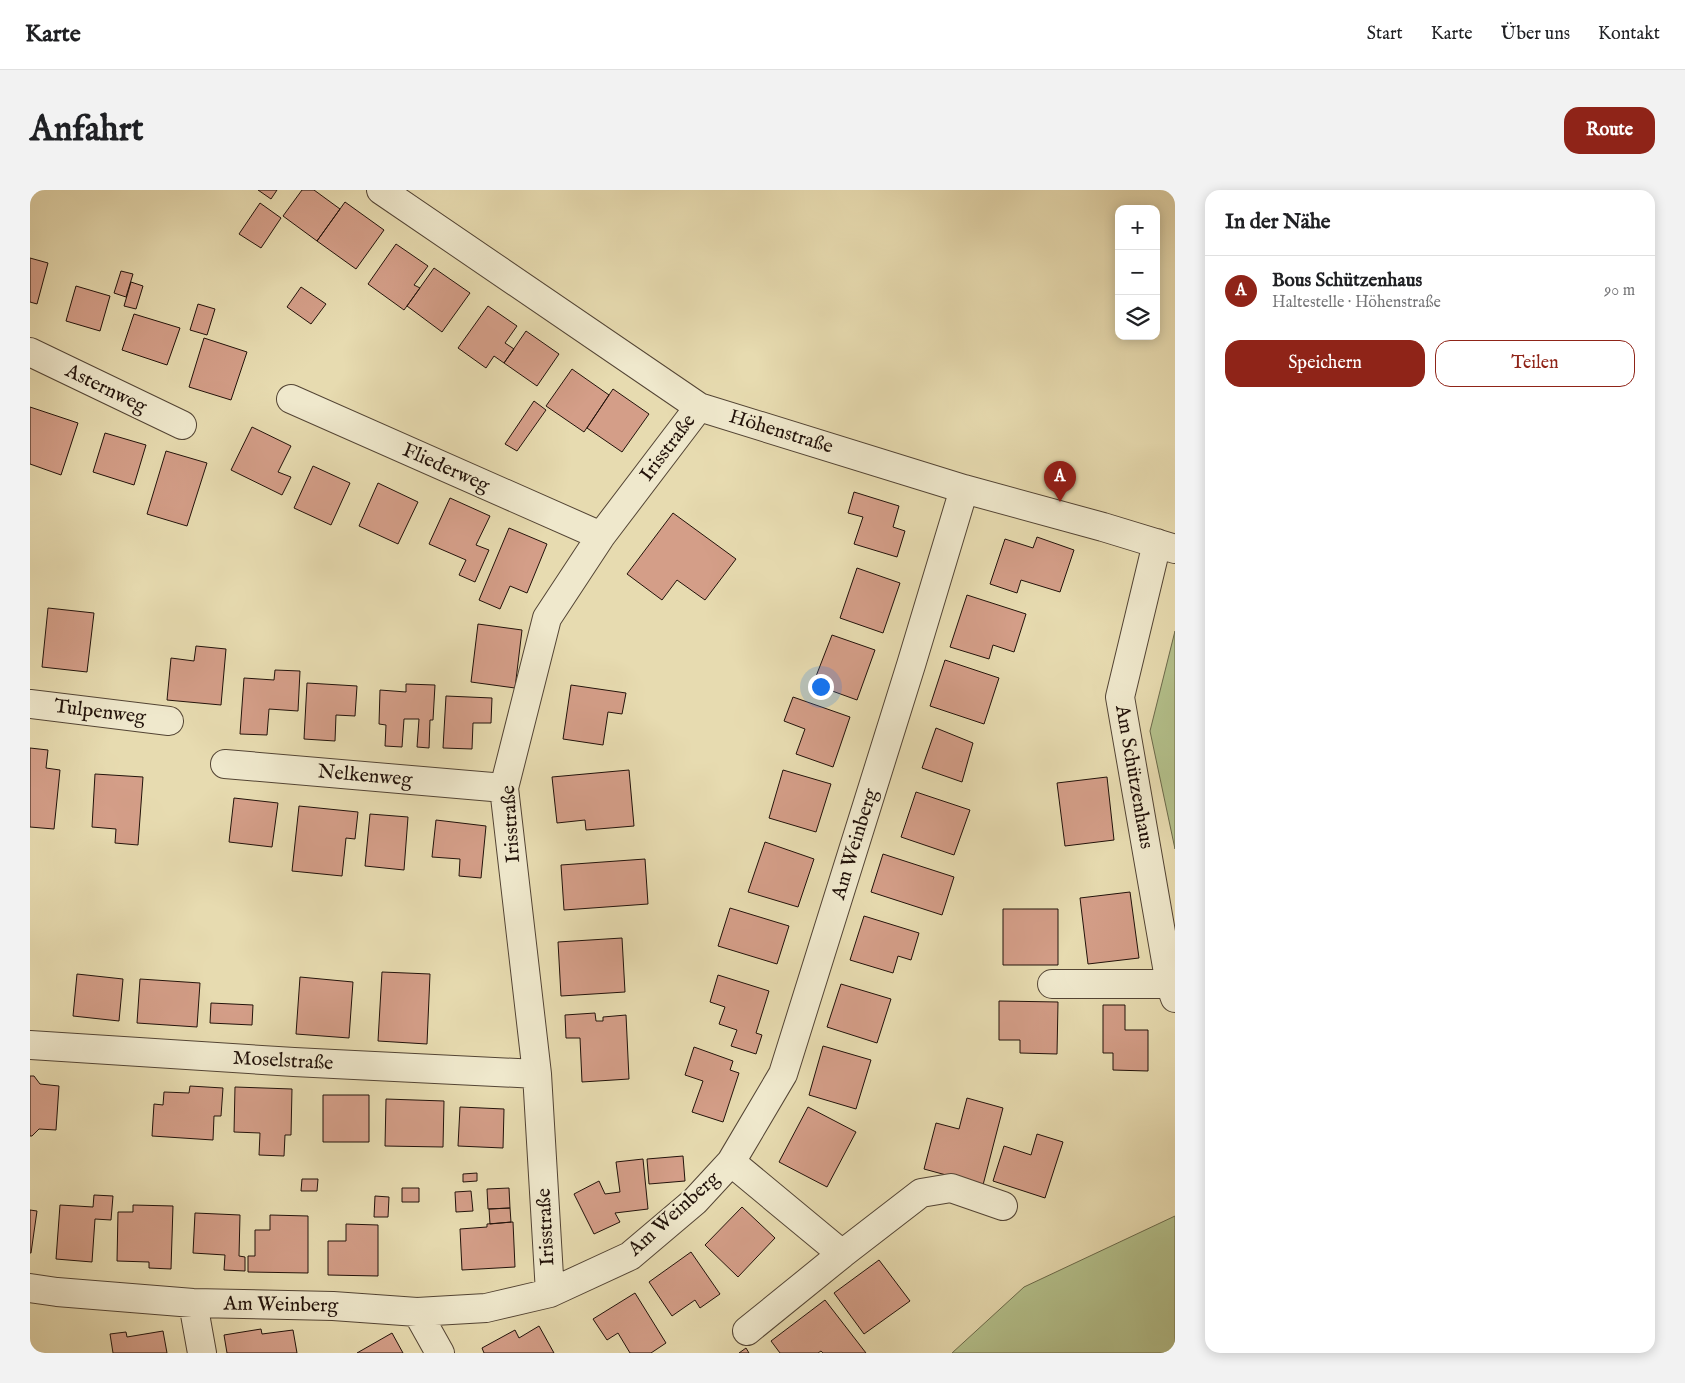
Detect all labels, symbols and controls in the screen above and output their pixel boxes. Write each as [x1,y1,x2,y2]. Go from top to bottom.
text: Karte [25,19,81,50]
text: Start [1367,23,1403,46]
text: Karte [1431,23,1473,46]
text: Über uns [1501,23,1570,46]
text: Kontakt [1598,23,1660,46]
button: Route [1564,107,1655,154]
text: Anfahrt [30,108,144,153]
map controls [1115,205,1160,340]
button: + [1115,205,1160,250]
text: In der Nähe [1225,209,1331,236]
button: − [1115,250,1160,295]
text: Bous Schützenhaus [1272,269,1422,293]
text: A [1236,281,1246,301]
text: 90 m [1604,281,1635,301]
text: Haltestelle · Höhenstraße [1272,293,1441,313]
button: layers [1115,295,1160,340]
button: Speichern [1225,340,1425,387]
button: Teilen [1435,340,1635,387]
street label: Asternweg [60,358,152,420]
street label: Höhenstraße [726,404,836,460]
street label: Irisstraße [635,409,701,487]
street label: Fliederweg [398,438,495,499]
pin: A [1044,461,1076,502]
your location [808,674,834,700]
street label: Tulpenweg [53,694,148,730]
street label: Am Schützenhaus [1109,702,1159,851]
street label: Nelkenweg [317,759,414,793]
street label: Irisstraße [496,784,526,864]
street label: Am Weinberg [826,784,884,903]
street label: Moselstraße [232,1046,334,1076]
street label: Am Weinberg [622,1166,726,1262]
street label: Irisstraße [531,1188,561,1266]
street label: Am Weinberg [222,1291,340,1319]

